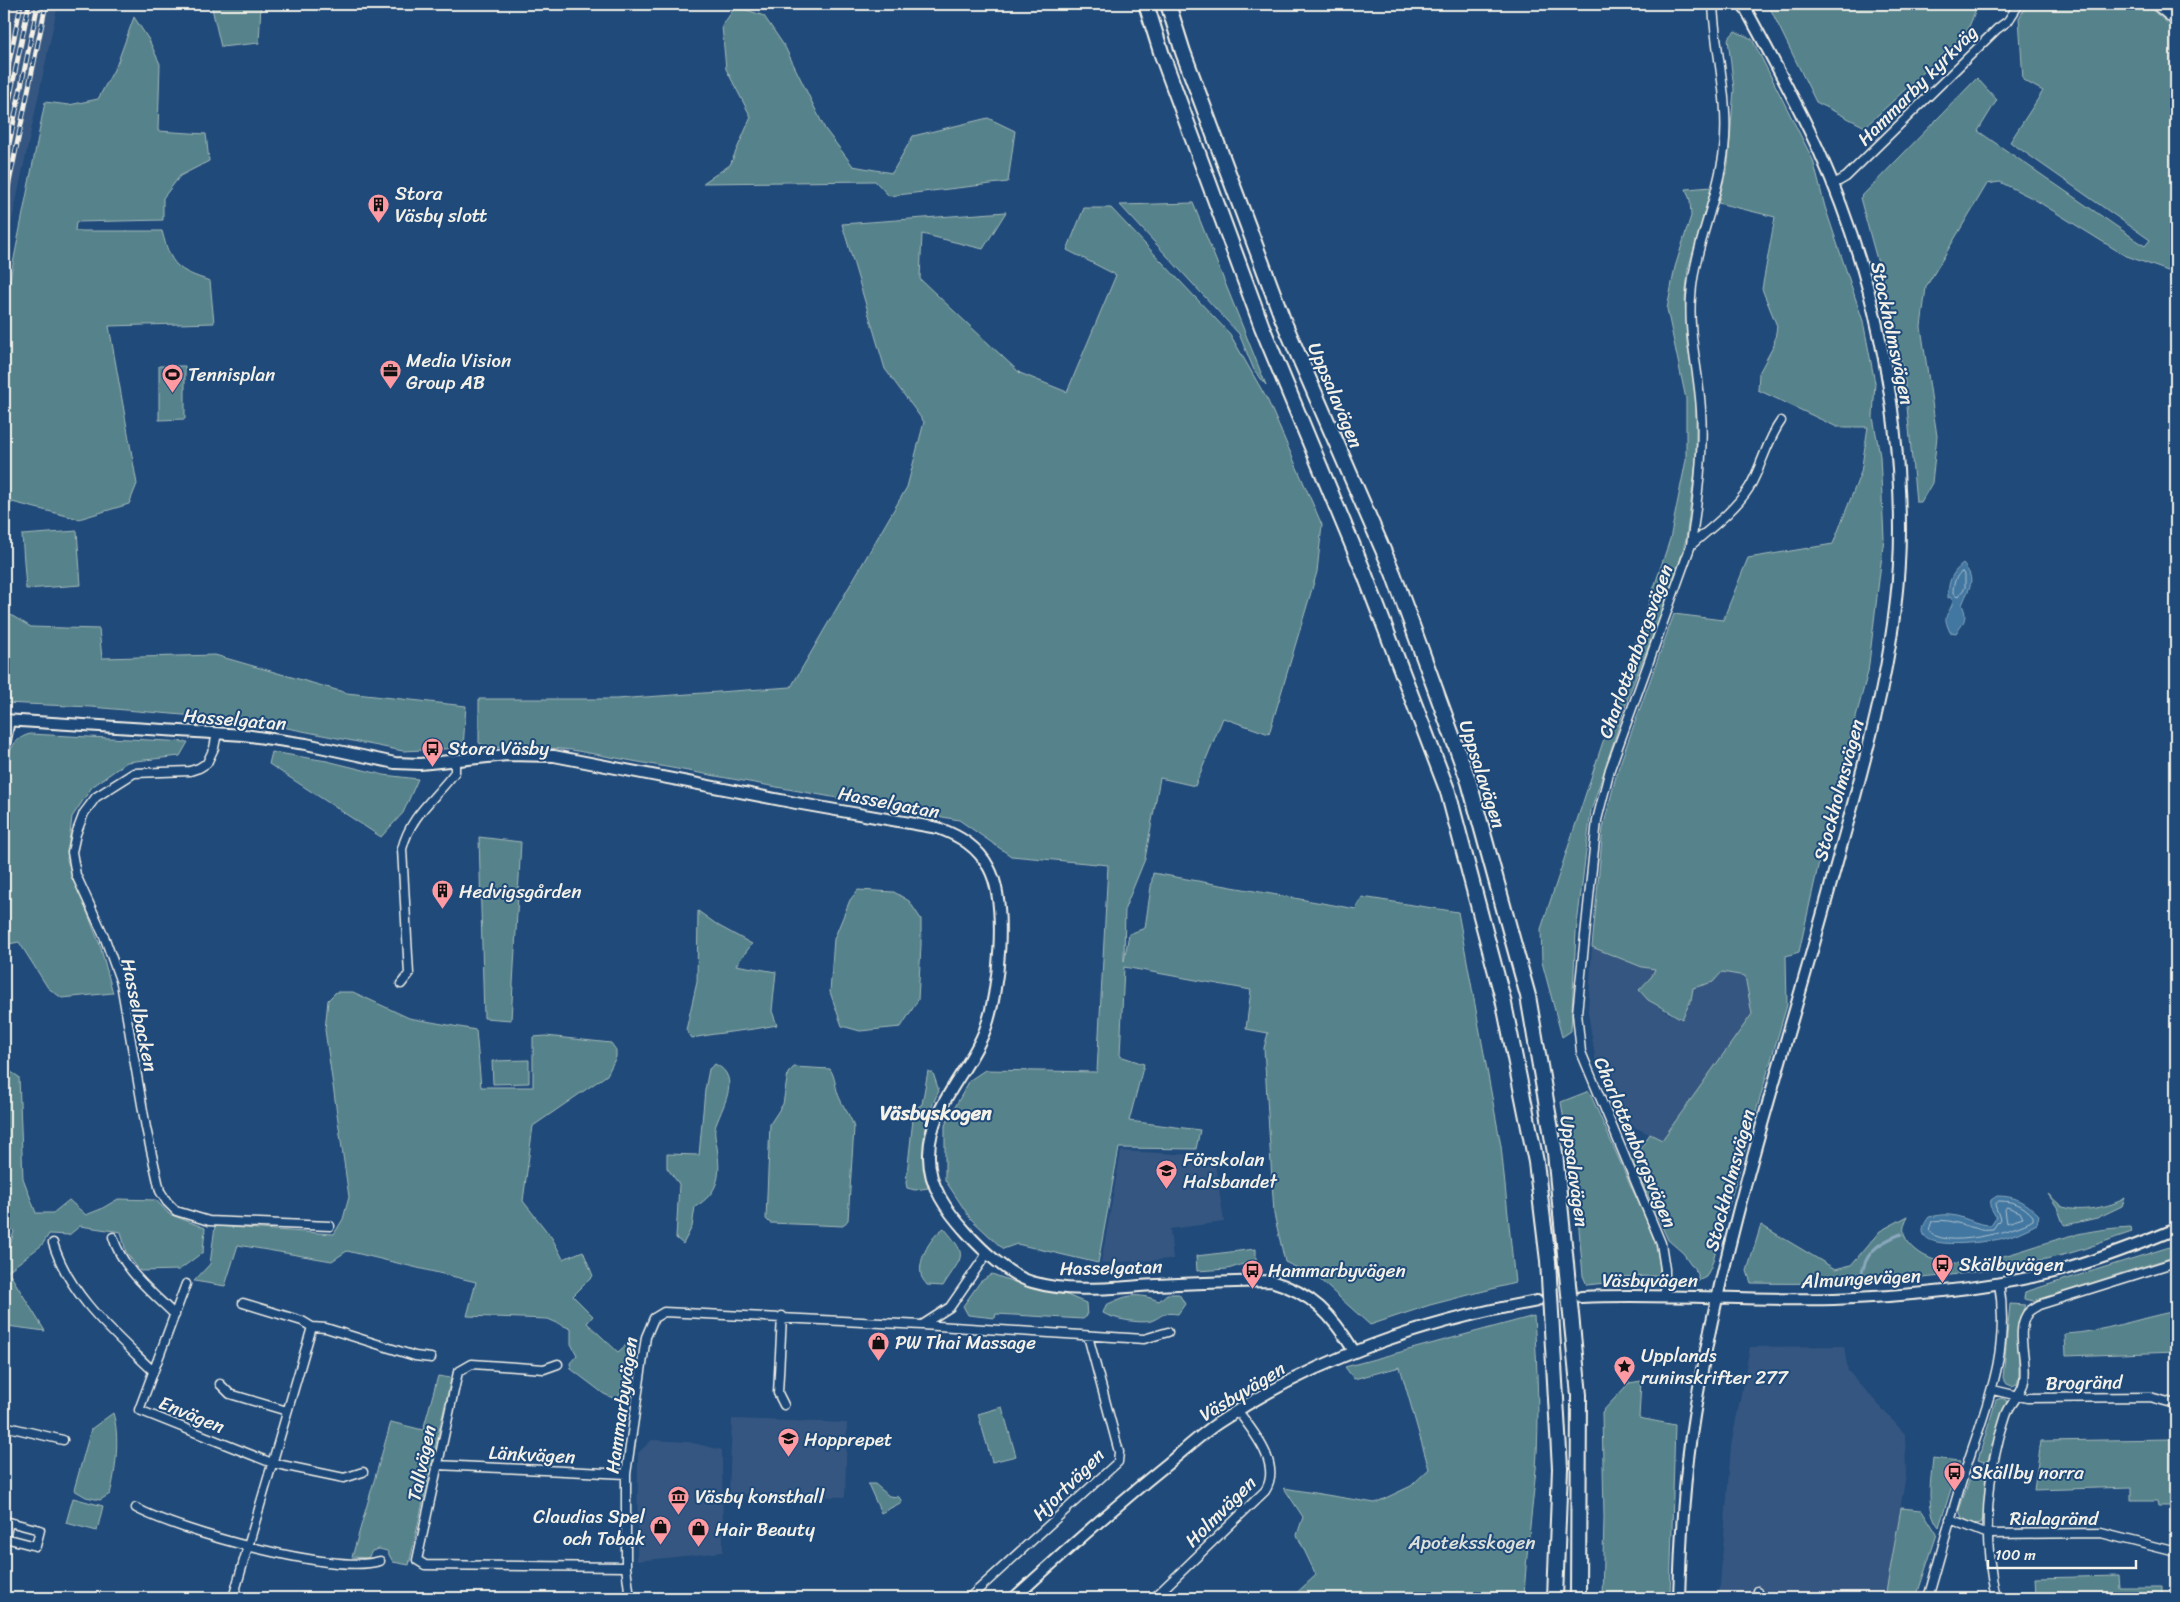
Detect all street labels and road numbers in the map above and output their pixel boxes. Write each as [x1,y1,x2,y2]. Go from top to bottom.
street label: Hammarby kyrkväg [1849,17,1986,154]
street label: Stockholmsvägen [1861,258,1924,408]
street label: Uppsalavägen [1298,337,1373,453]
street label: Charlottenborgsvägen [1589,559,1682,743]
street label: Hasselgatan [182,699,288,740]
street label: Stockholmsvägen [1804,715,1873,865]
street label: Uppsalavägen [1449,716,1516,833]
street label: Hasselgatan [835,776,943,829]
street label: Hasselbacken [111,955,168,1075]
street label: Charlottenborgsvägen [1585,1051,1687,1233]
street label: Stockholmsvägen [1695,1105,1764,1255]
street label: Uppsalavägen [1550,1113,1599,1229]
street label: Hasselgatan [1059,1250,1163,1285]
street label: Almungevägen [1799,1259,1922,1298]
street label: Väsbyvägen [1602,1264,1698,1297]
street label: Hammarbyvägen [596,1335,647,1476]
street label: Väsbyvägen [1193,1353,1292,1430]
street label: Brogränd [2045,1365,2124,1400]
street label: Envägen [154,1386,230,1443]
street label: Tallvägen [397,1422,446,1504]
street label: Länkvägen [488,1436,576,1473]
street label: Hjortvägen [1024,1440,1113,1529]
street label: Holmvägen [1176,1467,1264,1555]
street label: Rialagränd [2010,1502,2099,1535]

